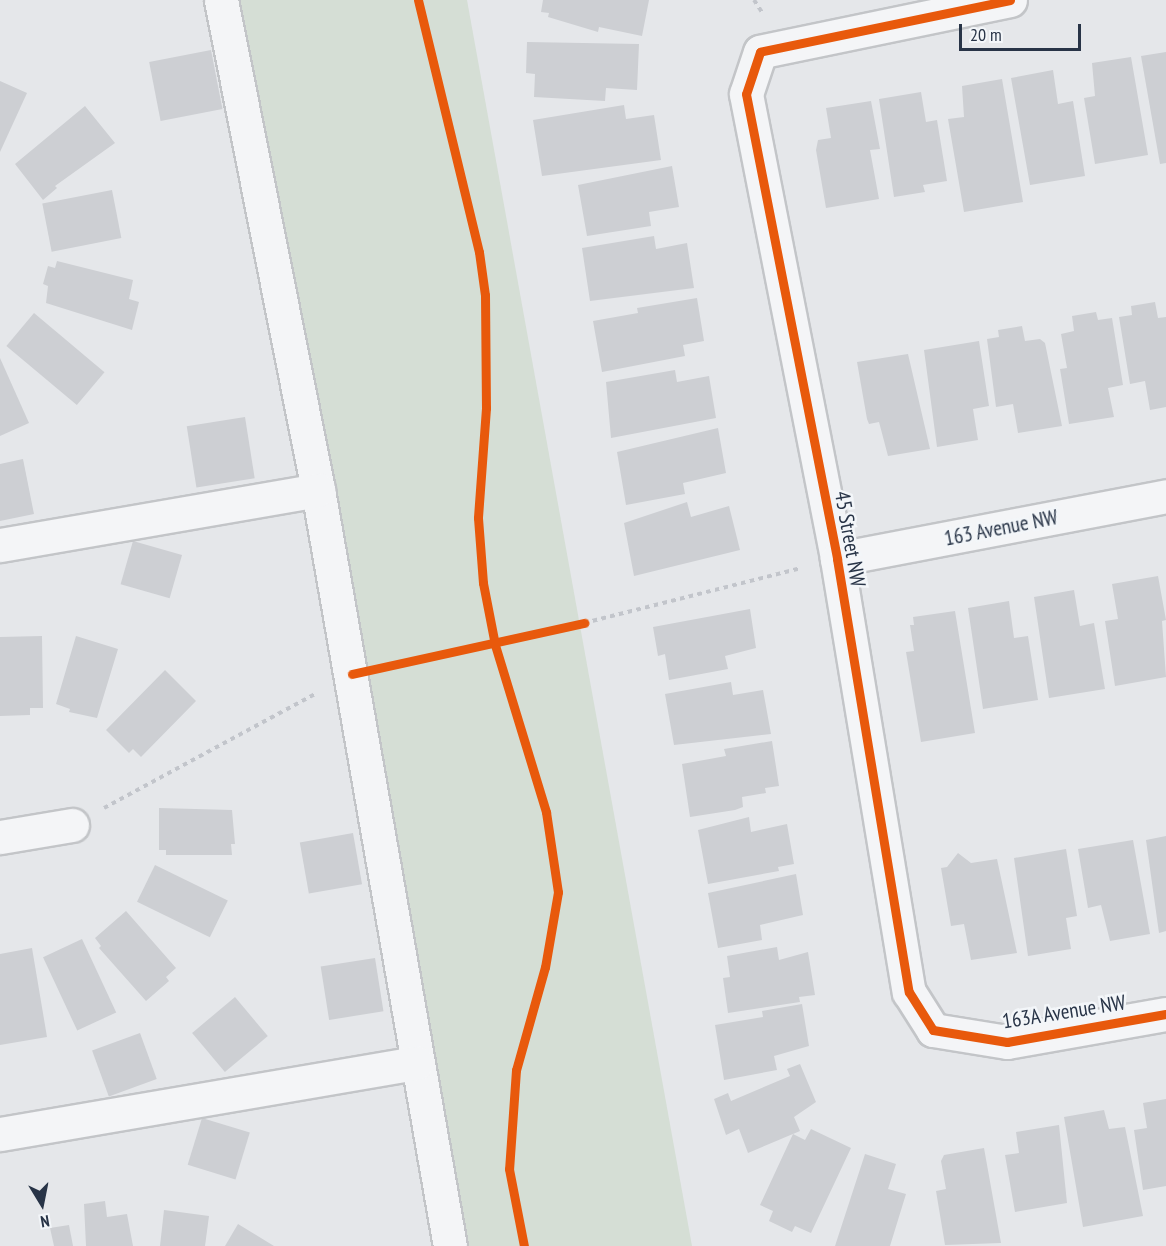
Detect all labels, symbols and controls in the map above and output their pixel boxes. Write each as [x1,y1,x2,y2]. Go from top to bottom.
scale bar [962,12,1084,50]
text: 20 m [970,23,1002,46]
street label: 45 Street NW [829,489,871,589]
street label: 163 Avenue NW [942,505,1060,551]
street label: 163A Avenue NW [1000,990,1128,1034]
north arrow [12,1174,72,1234]
text: N [39,1211,51,1232]

